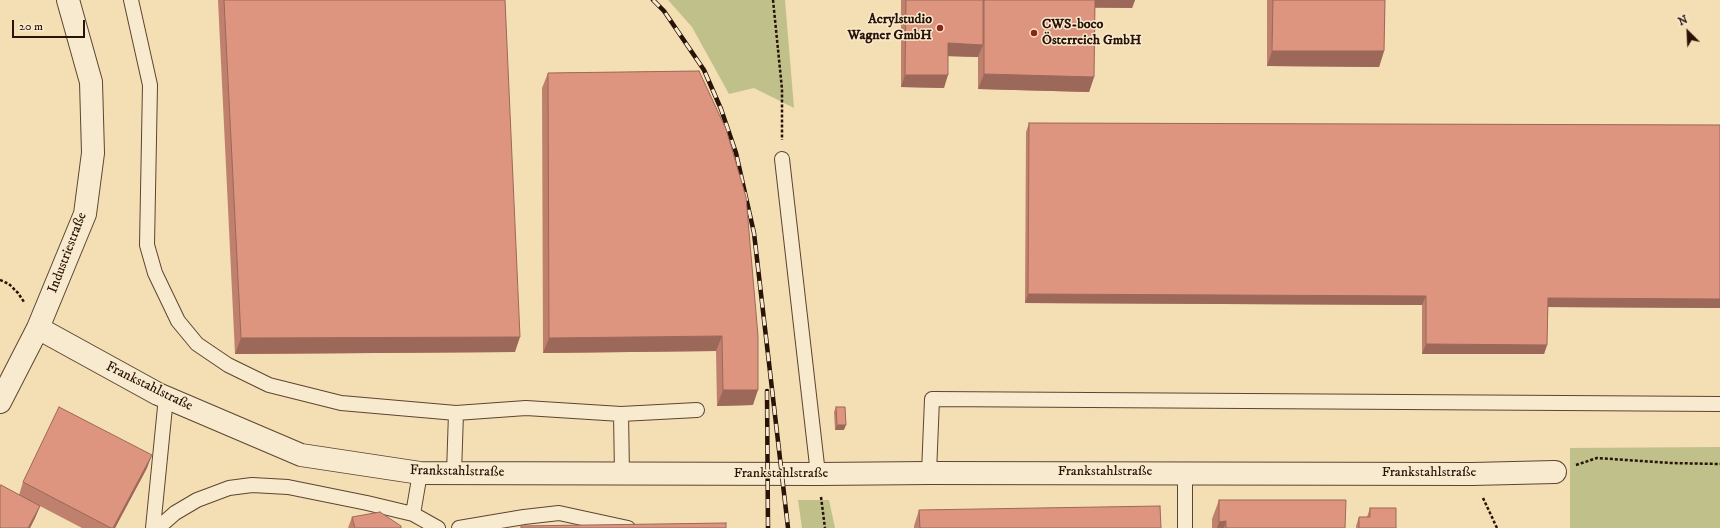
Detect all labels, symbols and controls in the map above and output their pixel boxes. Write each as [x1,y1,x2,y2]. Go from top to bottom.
scale bar [14,12,87,38]
place label: Acrylstudio Wagner GmbH [848,12,932,44]
north arrow [1668,12,1708,52]
text: N [1676,13,1690,29]
place label: CWS-boco Österreich GmbH [1042,17,1141,50]
text: 20 m [19,19,43,34]
marker: Acrylstudio Wagner GmbH [935,23,945,33]
marker: CWS-boco Österreich GmbH [1029,28,1039,38]
street label: Industriestraße [45,210,91,296]
street label: Frankstahlstraße [103,359,195,415]
street label: Frankstahlstraße [410,463,504,481]
street label: Frankstahlstraße [1058,464,1152,480]
street label: Frankstahlstraße [1382,465,1476,481]
street label: Frankstahlstraße [734,466,828,482]

